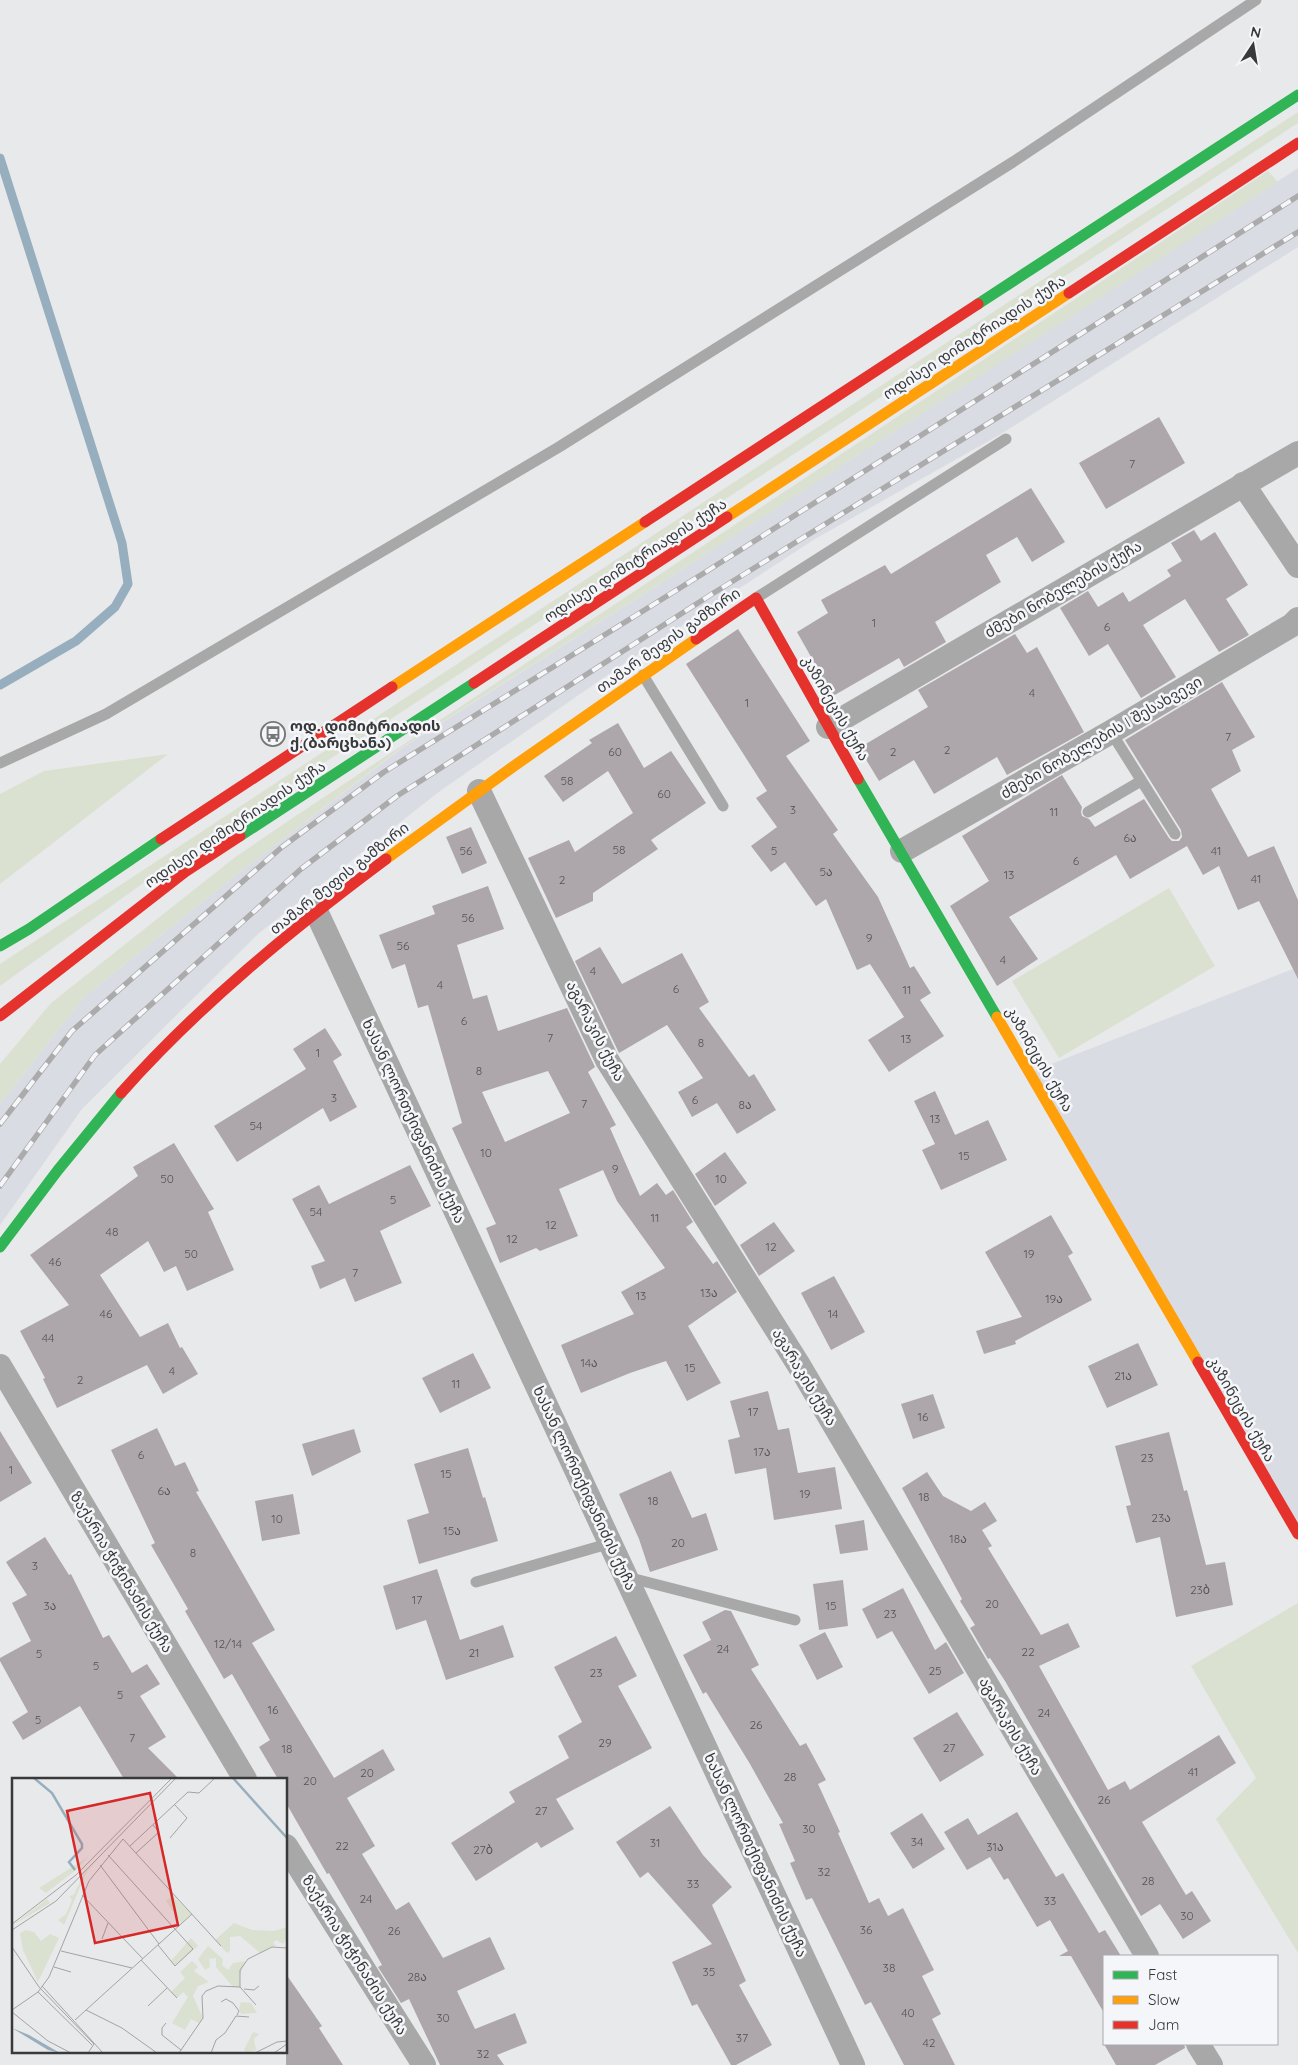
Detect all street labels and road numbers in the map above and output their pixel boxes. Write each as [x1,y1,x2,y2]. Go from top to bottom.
street label: ოდისეი დიმიტრიადის ქუჩა [879,271,1069,403]
street label: ოდისეი დიმიტრიადის ქუჩა [540,494,730,626]
street label: ძმები ნობელების ქუჩა [981,536,1145,642]
street label: თამარ მეფის გამზირი [592,583,744,697]
street label: კაზინეცის ქუჩა [798,652,874,764]
street label: ძმები ნობელების I შესახვევი [997,671,1205,803]
street label: ოდისეი დიმიტრიადის ქუჩა [141,756,329,892]
street label: თამარ მეფის გამზირი [266,818,412,938]
street label: აგარაკის ქუჩა [562,978,630,1084]
street label: კაზინეცის ქუჩა [1002,1003,1078,1115]
street label: ხასან ლორთქიფანიძის ქუჩა [358,1016,470,1226]
street label: აგარაკის ქუჩა [768,1325,842,1429]
street label: კაზინეცის ქუჩა [1204,1353,1280,1465]
street label: ხასან ლორთქიფანიძის ქუჩა [529,1383,641,1593]
street label: ზაქარია ჭიჭინაძის ქუჩა [66,1488,178,1656]
street label: აგარაკის ქუჩა [975,1673,1047,1779]
street label: ხასან ლორთქიფანიძის ქუჩა [700,1750,812,1960]
street label: ზაქარია ჭიჭინაძის ქუჩა [298,1872,412,2038]

